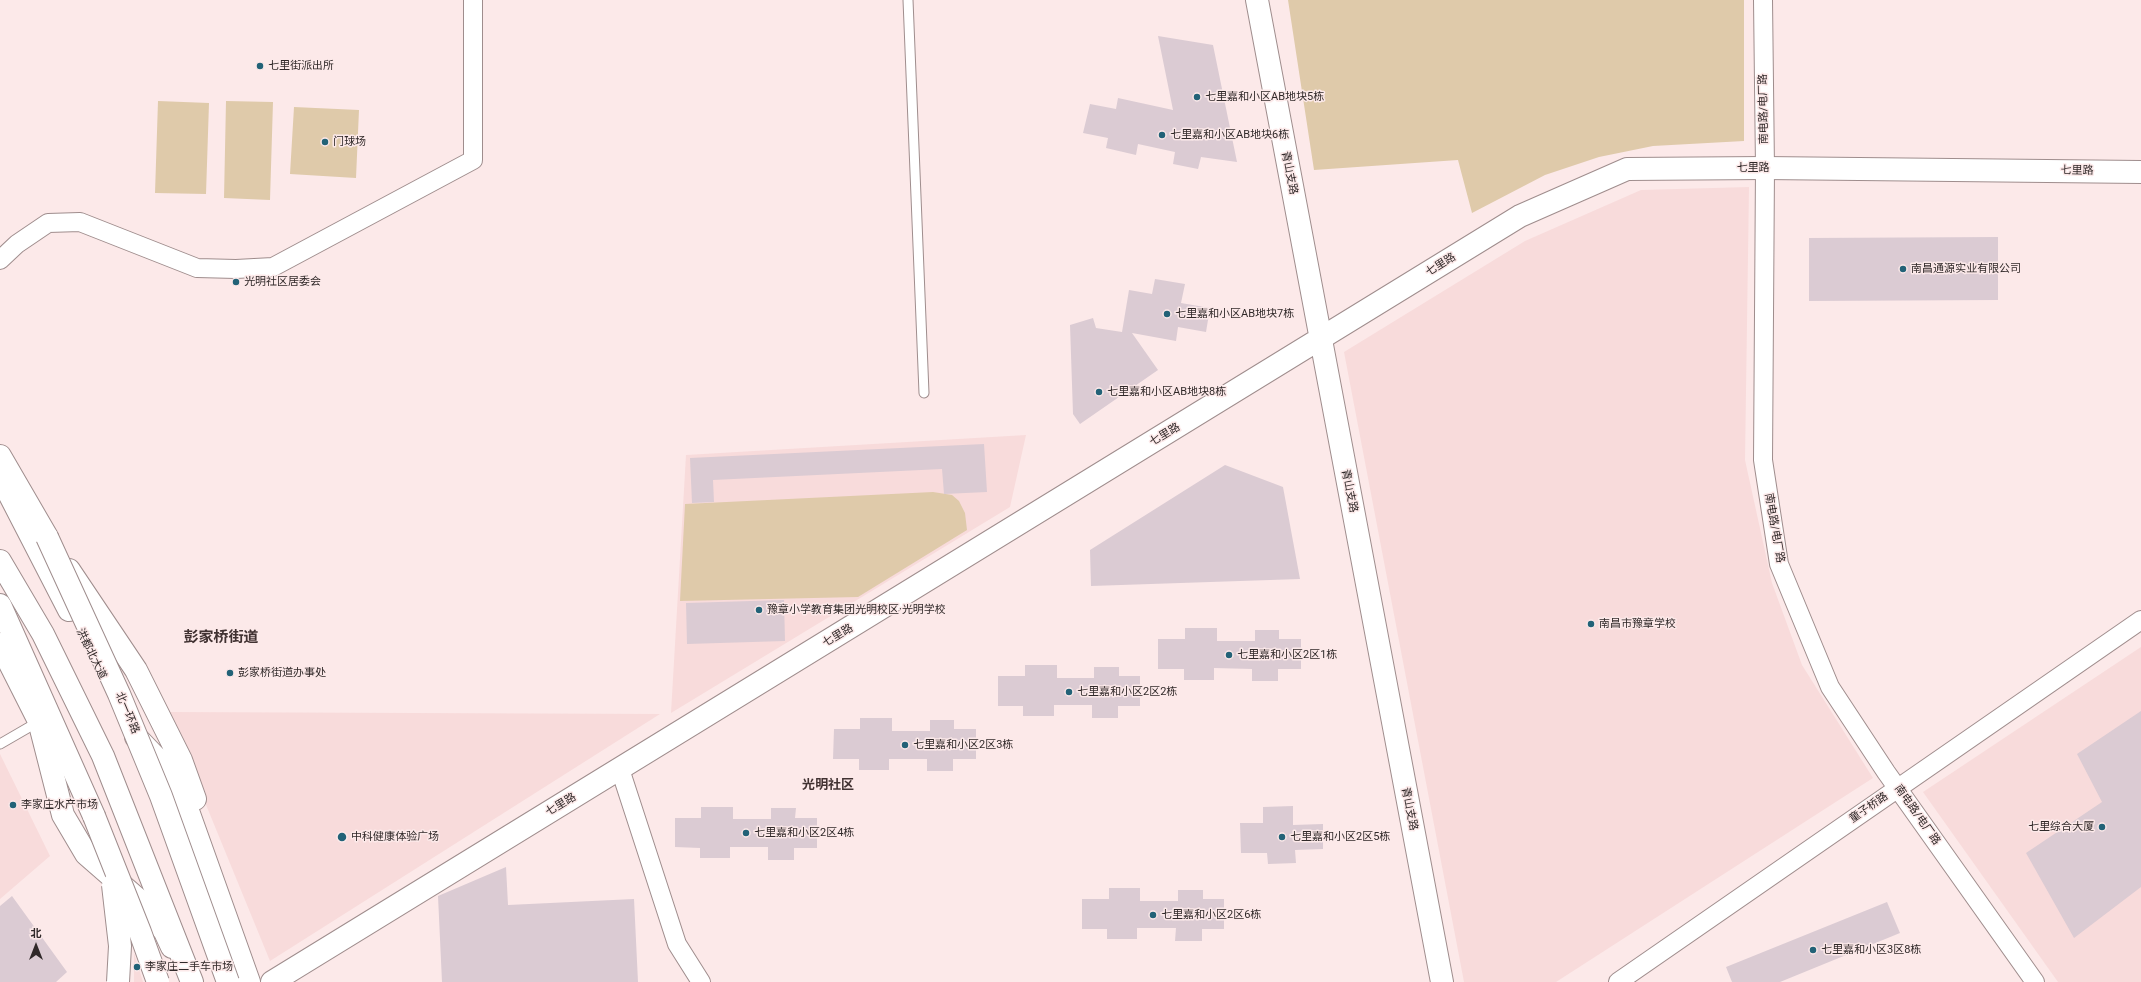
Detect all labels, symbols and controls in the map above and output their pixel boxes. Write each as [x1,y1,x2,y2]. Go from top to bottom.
place label: 七里街派出所 [268,59,334,73]
marker: 七里街派出所 [255,61,265,71]
street label: 南电路/电厂路 [1757,74,1771,144]
place label: 七里嘉和小区AB地块5栋 [1205,90,1324,104]
marker: 七里嘉和小区AB地块5栋 [1192,92,1202,102]
place label: 七里嘉和小区AB地块6栋 [1170,128,1289,142]
marker: 七里嘉和小区AB地块6栋 [1157,130,1167,140]
place label: 门球场 [333,135,366,149]
marker: 门球场 [320,137,330,147]
street label: 青山支路 [1278,150,1300,196]
street label: 七里路 [1737,161,1769,175]
street label: 七里路 [2060,164,2094,178]
street label: 七里路 [1424,251,1458,279]
place label: 南昌通源实业有限公司 [1911,262,2021,276]
marker: 南昌通源实业有限公司 [1898,264,1908,274]
place label: 光明社区居委会 [244,275,321,289]
marker: 光明社区居委会 [231,277,241,287]
place label: 七里嘉和小区AB地块7栋 [1175,307,1294,321]
marker: 七里嘉和小区AB地块7栋 [1162,309,1172,319]
place label: 七里嘉和小区AB地块8栋 [1107,385,1226,399]
marker: 七里嘉和小区AB地块8栋 [1094,387,1104,397]
street label: 七里路 [1147,421,1183,449]
street label: 青山支路 [1338,468,1360,514]
street label: 南电路/电厂路 [1761,492,1787,564]
place label: 豫章小学教育集团光明校区·光明学校 [767,603,946,617]
marker: 豫章小学教育集团光明校区·光明学校 [754,605,764,615]
place label: 南昌市豫章学校 [1599,617,1676,631]
marker: 南昌市豫章学校 [1586,619,1596,629]
street label: 七里路 [820,622,856,650]
street label: 洪都北大道 [73,626,109,682]
district label: 彭家桥街道 [184,629,258,647]
place label: 七里嘉和小区2区1栋 [1237,648,1337,662]
marker: 七里嘉和小区2区1栋 [1224,650,1234,660]
place label: 彭家桥街道办事处 [238,666,326,680]
marker: 彭家桥街道办事处 [225,668,235,678]
place label: 七里嘉和小区2区2栋 [1077,685,1177,699]
marker: 七里嘉和小区2区2栋 [1064,687,1074,697]
street label: 北一环路 [112,690,142,736]
place label: 七里嘉和小区2区3栋 [913,738,1013,752]
marker: 七里嘉和小区2区3栋 [900,740,910,750]
district label: 光明社区 [802,778,854,794]
street label: 南电路/电厂路 [1891,782,1943,848]
street label: 青山支路 [1398,786,1420,832]
street label: 童子桥路 [1847,790,1891,826]
street label: 七里路 [543,791,579,819]
place label: 李家庄水产市场 [21,798,98,812]
marker: 李家庄水产市场 [8,800,18,810]
place label: 七里综合大厦 [2028,820,2094,834]
marker: 七里综合大厦 [2097,822,2107,832]
place label: 七里嘉和小区2区4栋 [754,826,854,840]
marker: 七里嘉和小区2区4栋 [741,828,751,838]
place label: 中科健康体验广场 [351,830,439,844]
place label: 七里嘉和小区2区5栋 [1290,830,1390,844]
marker: 中科健康体验广场 [336,831,348,843]
marker: 七里嘉和小区2区5栋 [1277,832,1287,842]
place label: 七里嘉和小区2区6栋 [1161,908,1261,922]
marker: 七里嘉和小区2区6栋 [1148,910,1158,920]
north arrow [16,926,56,966]
text: 北 [31,927,42,940]
place label: 七里嘉和小区3区8栋 [1821,943,1921,957]
marker: 七里嘉和小区3区8栋 [1808,945,1818,955]
place label: 李家庄二手车市场 [145,960,233,974]
marker: 李家庄二手车市场 [132,962,142,972]

